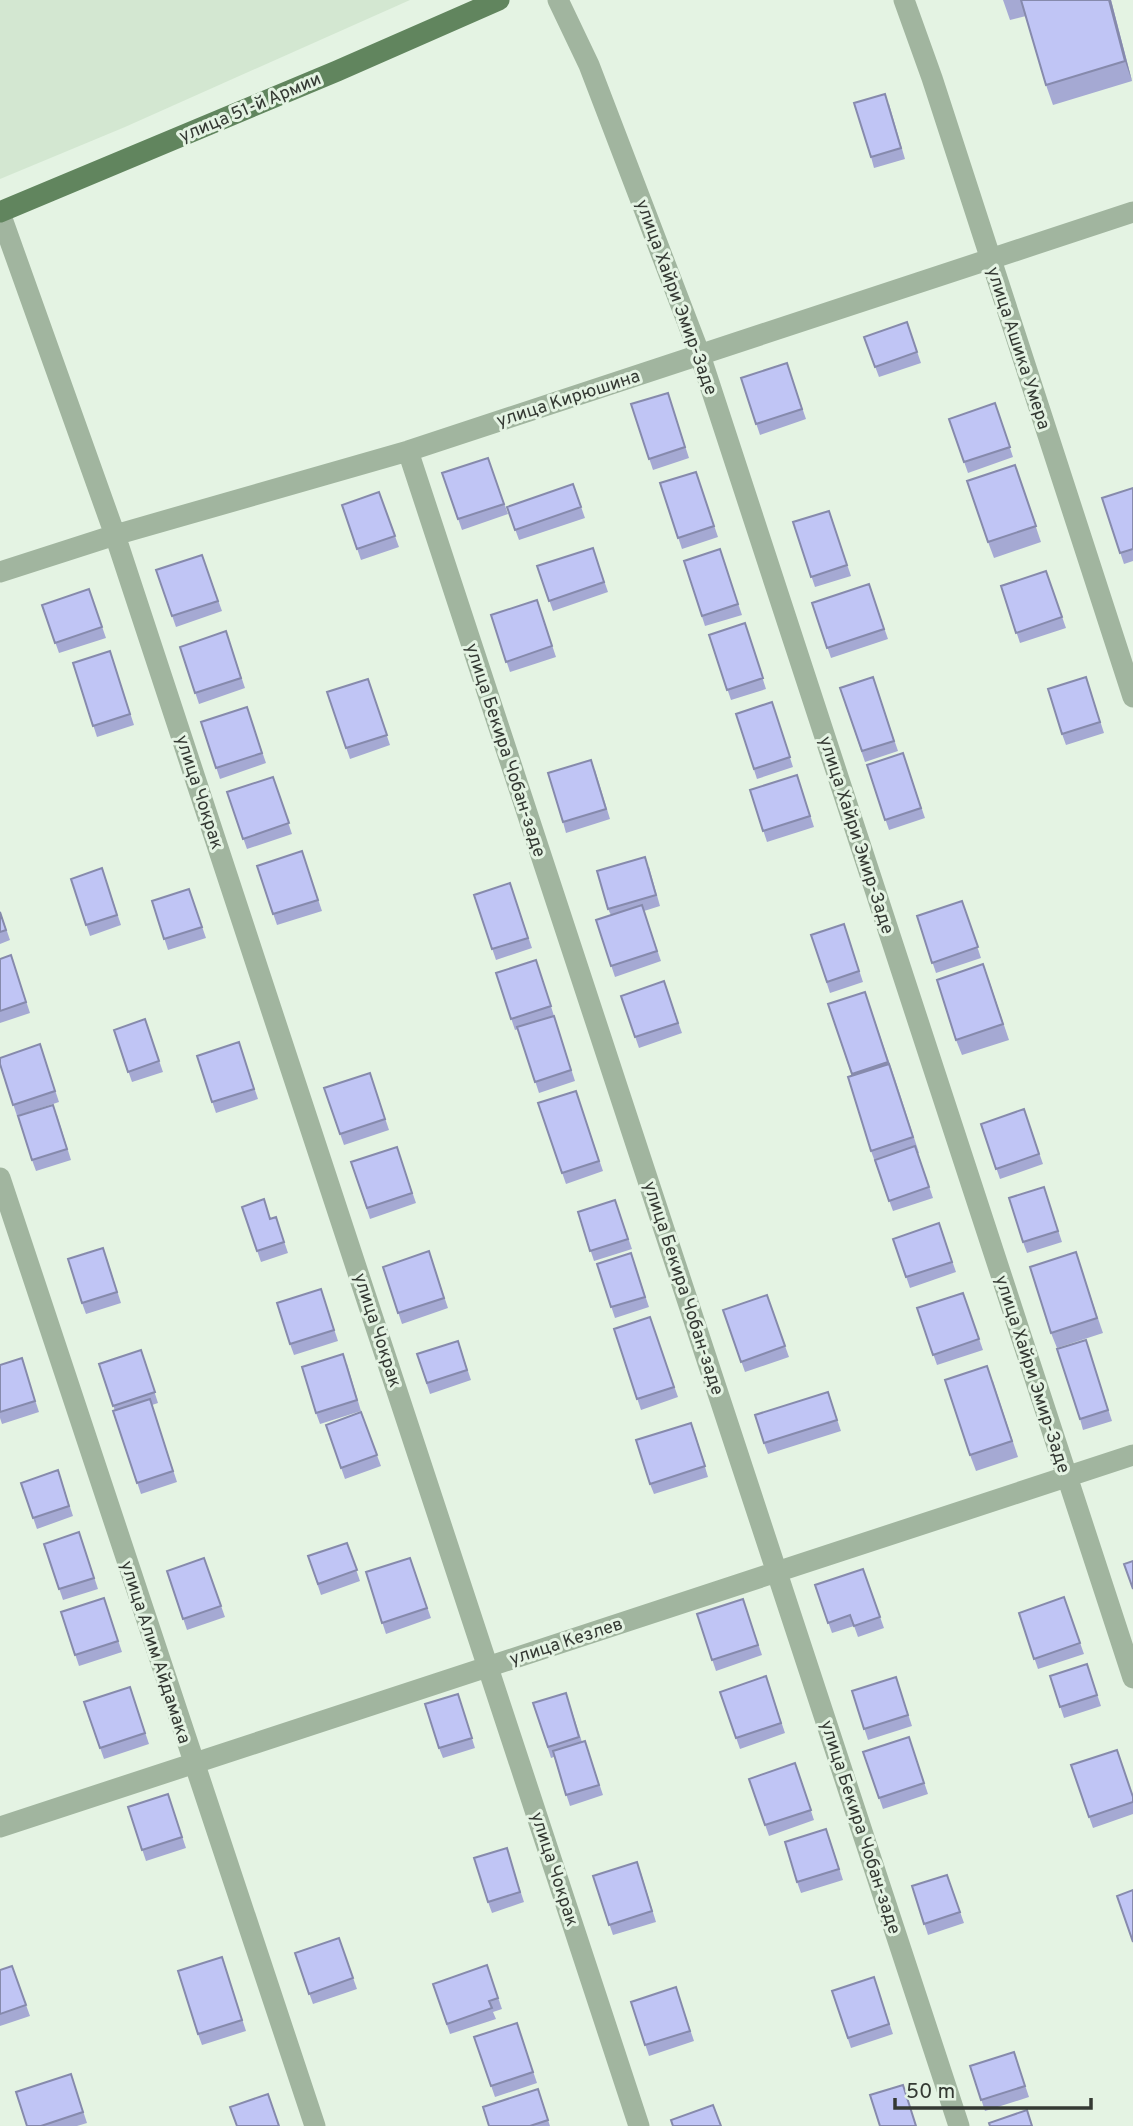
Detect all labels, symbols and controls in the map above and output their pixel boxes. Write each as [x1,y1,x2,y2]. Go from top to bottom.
street label: улица 51-й Армии [176,68,325,149]
street label: улица Хайри Эмир-Заде [629,196,722,399]
street label: улица Ашика Умера [980,264,1055,433]
street label: улица Кирюшина [494,365,643,433]
street label: улица Бекира Чобан-заде [459,640,550,860]
street label: улица Чокрак [169,732,228,853]
street label: улица Хайри Эмир-Заде [813,734,898,937]
street label: улица Бекира Чобан-заде [637,1178,728,1398]
street label: улица Чокрак [347,1270,406,1391]
street label: улица Хайри Эмир-Заде [989,1273,1074,1476]
street label: улица Алим Айдамака [114,1558,195,1747]
street label: улица Кезлев [507,1613,626,1672]
street label: улица Бекира Чобан-заде [814,1717,905,1937]
street label: улица Чокрак [524,1809,583,1930]
scale bar [895,2066,1091,2110]
text: 50 m [906,2079,955,2106]

